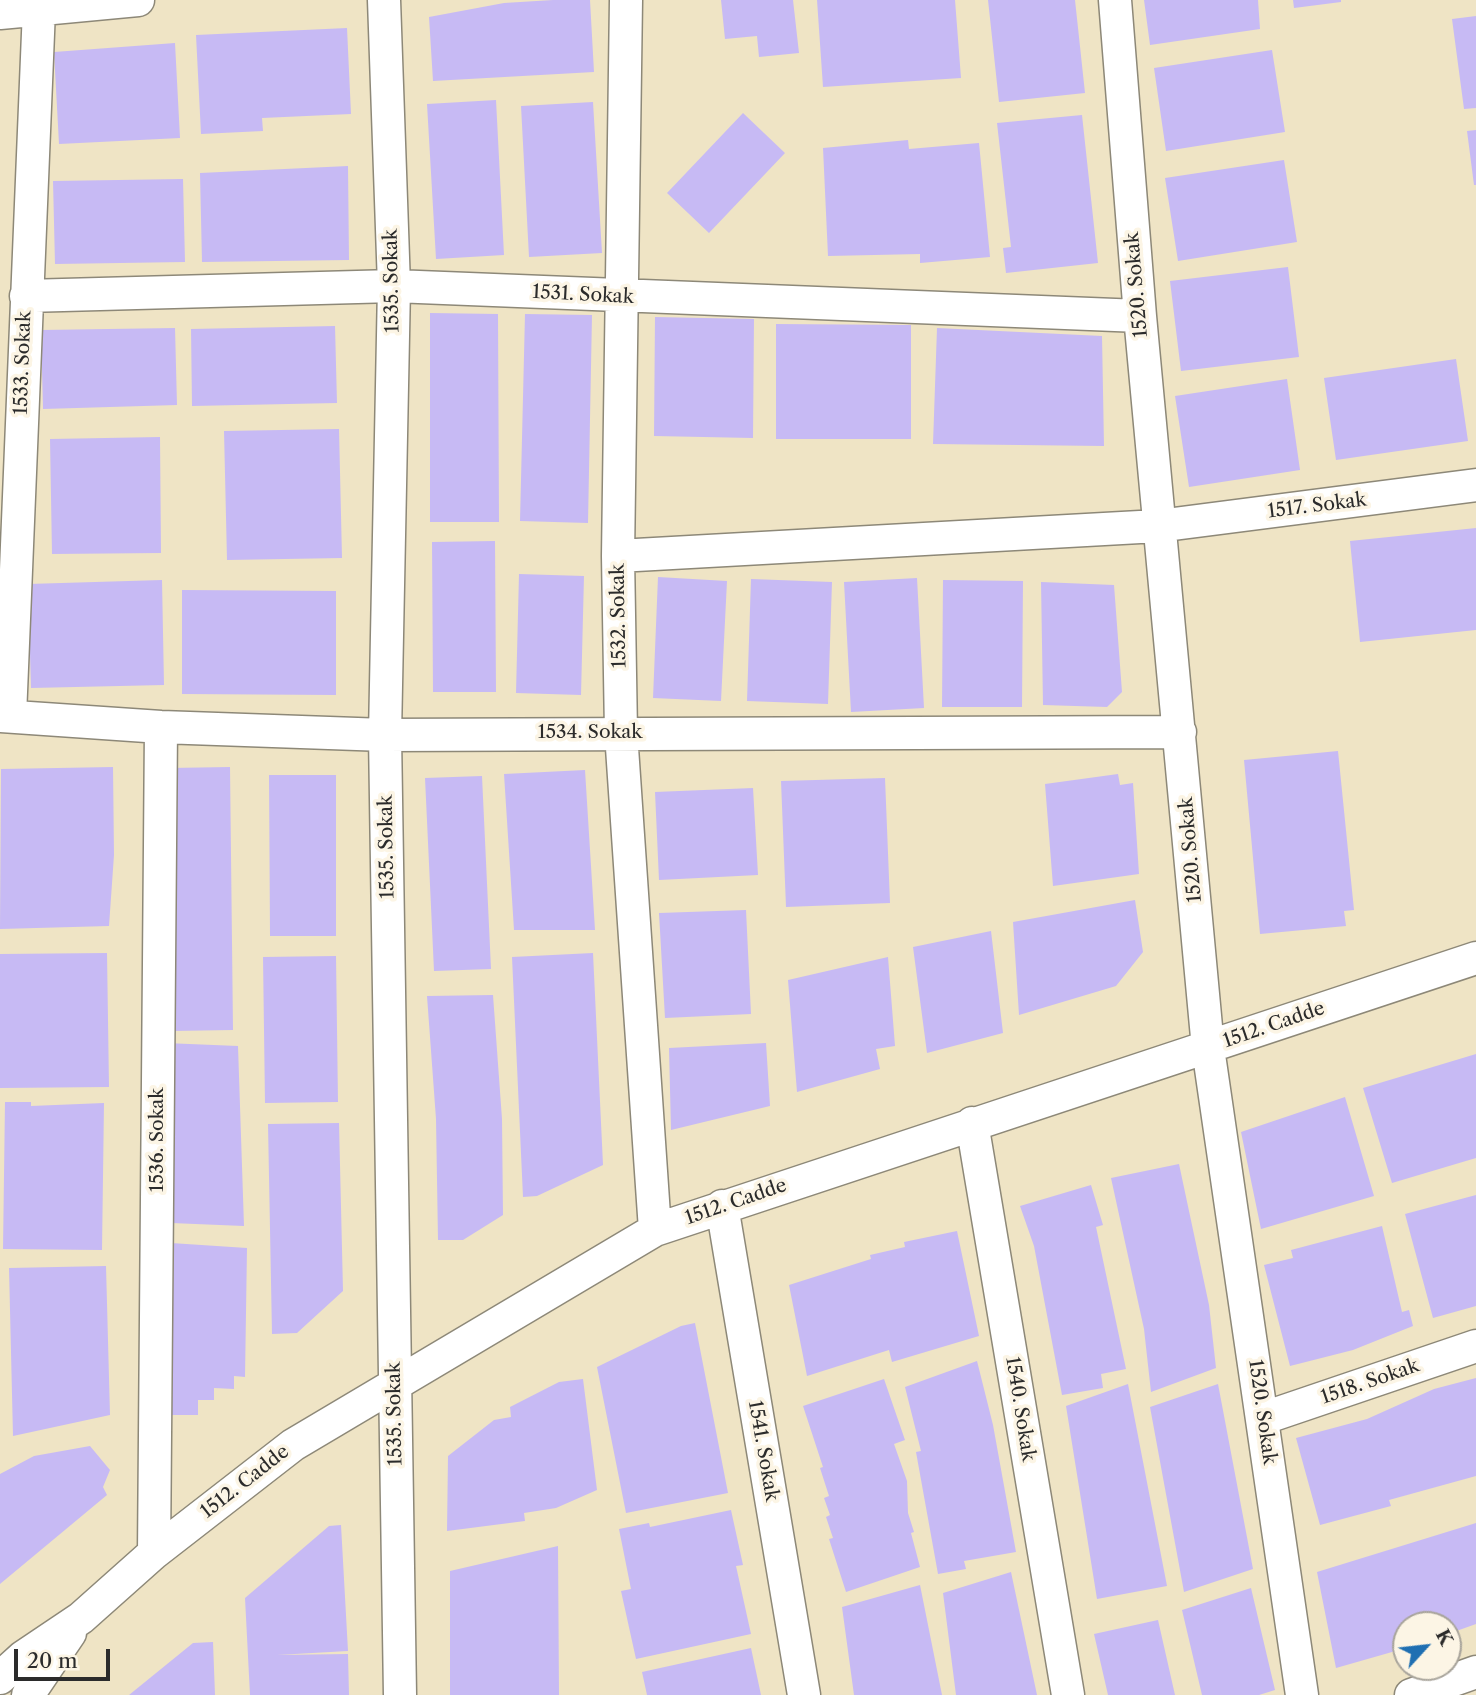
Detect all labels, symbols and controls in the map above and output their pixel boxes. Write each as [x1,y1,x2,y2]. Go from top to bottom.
street label: 1535. Sokak [380,229,404,333]
street label: 1520. Sokak [1121,231,1153,339]
street label: 1531. Sokak [532,281,634,309]
street label: 1533. Sokak [10,311,36,415]
street label: 1517. Sokak [1266,489,1368,523]
street label: 1532. Sokak [607,564,631,668]
street label: 1534. Sokak [538,722,642,744]
street label: 1535. Sokak [375,795,399,899]
street label: 1520. Sokak [1175,796,1207,904]
street label: 1512. Cadde [1220,997,1328,1053]
street label: 1536. Sokak [147,1088,169,1192]
street label: 1512. Cadde [682,1174,790,1230]
street label: 1540. Sokak [1000,1355,1040,1463]
street label: 1518. Sokak [1318,1355,1422,1409]
street label: 1520. Sokak [1243,1358,1281,1466]
street label: 1535. Sokak [383,1362,407,1466]
street label: 1541. Sokak [743,1399,783,1503]
street label: 1512. Cadde [196,1440,294,1524]
north arrow [1392,1611,1462,1681]
text: K [1431,1625,1458,1649]
scale bar [18,1636,114,1680]
text: 20 m [27,1648,78,1673]

